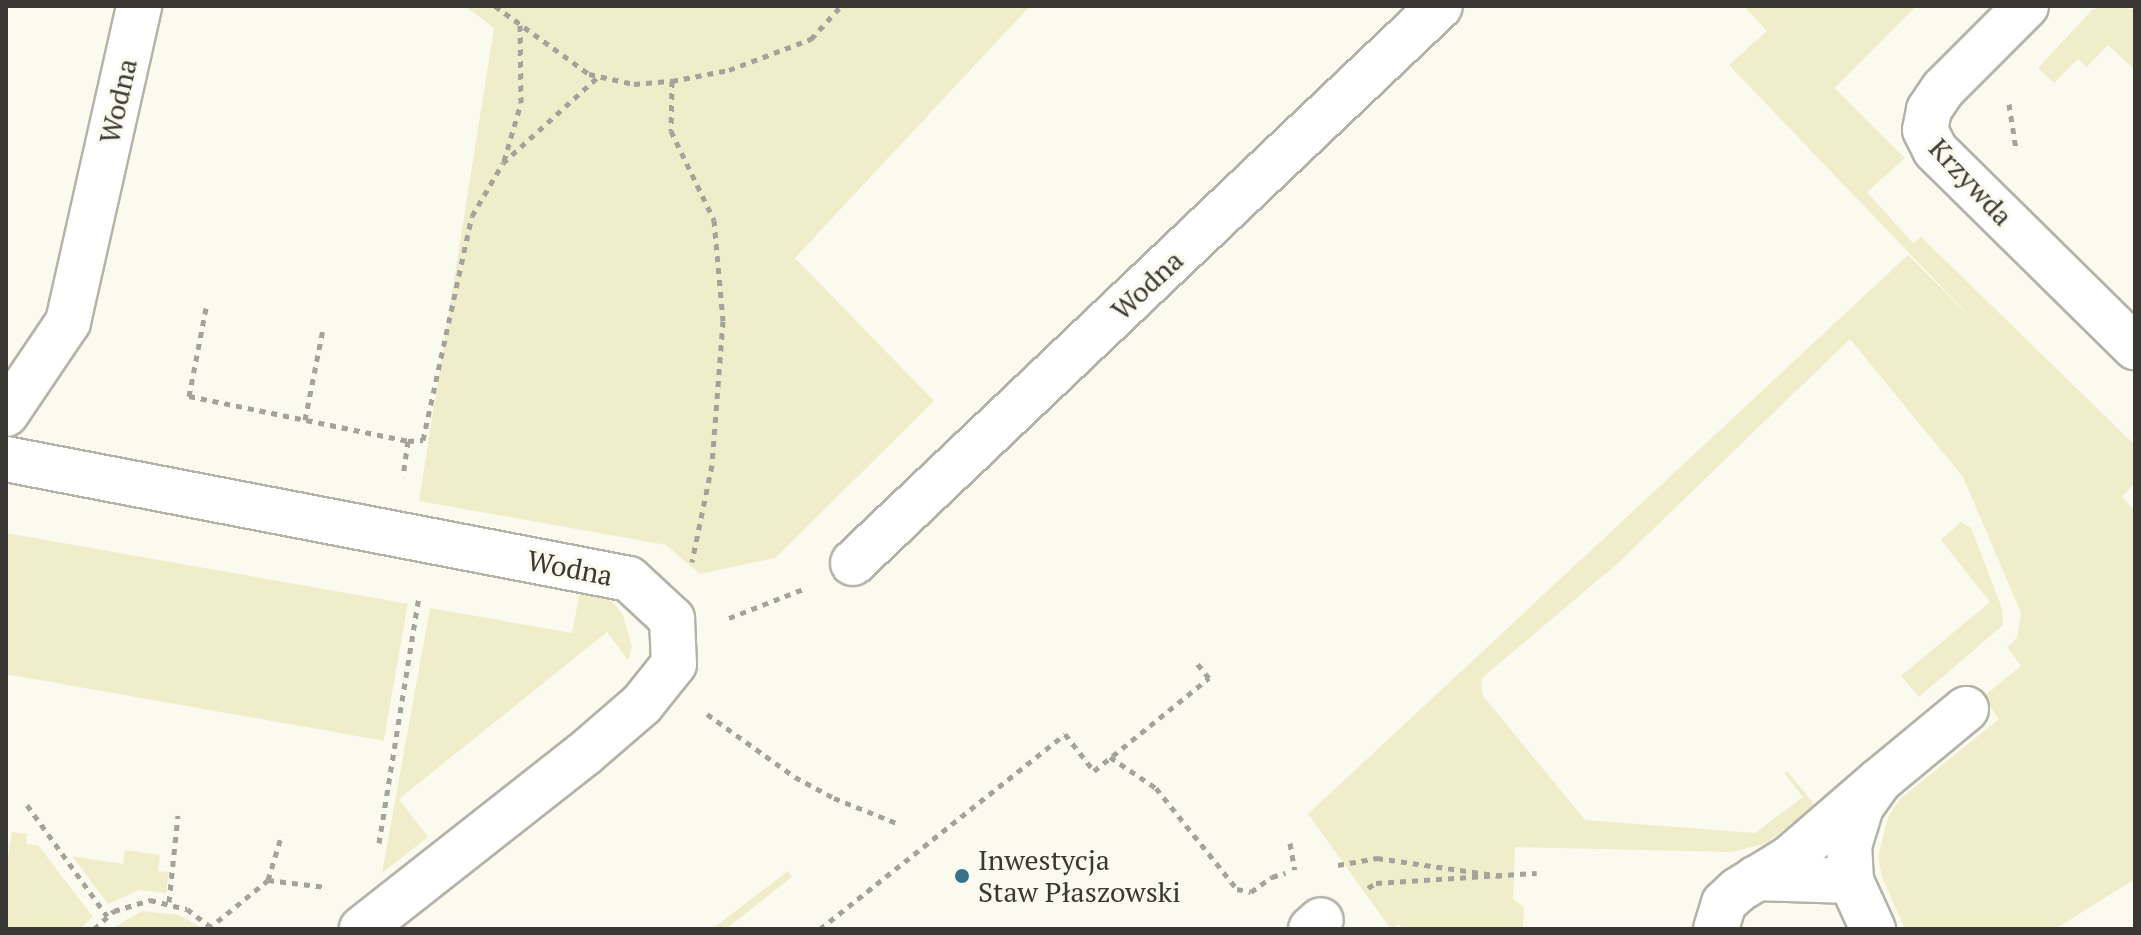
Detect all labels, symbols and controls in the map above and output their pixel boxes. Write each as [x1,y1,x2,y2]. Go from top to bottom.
street label: Wodna [92,55,144,147]
street label: Krzywda [1922,131,2020,233]
street label: Wodna [1104,243,1190,327]
street label: Wodna [525,543,615,593]
place label: Inwestycja Staw Płaszowski [978,843,1181,909]
marker: Inwestycja Staw Płaszowski [953,867,971,885]

